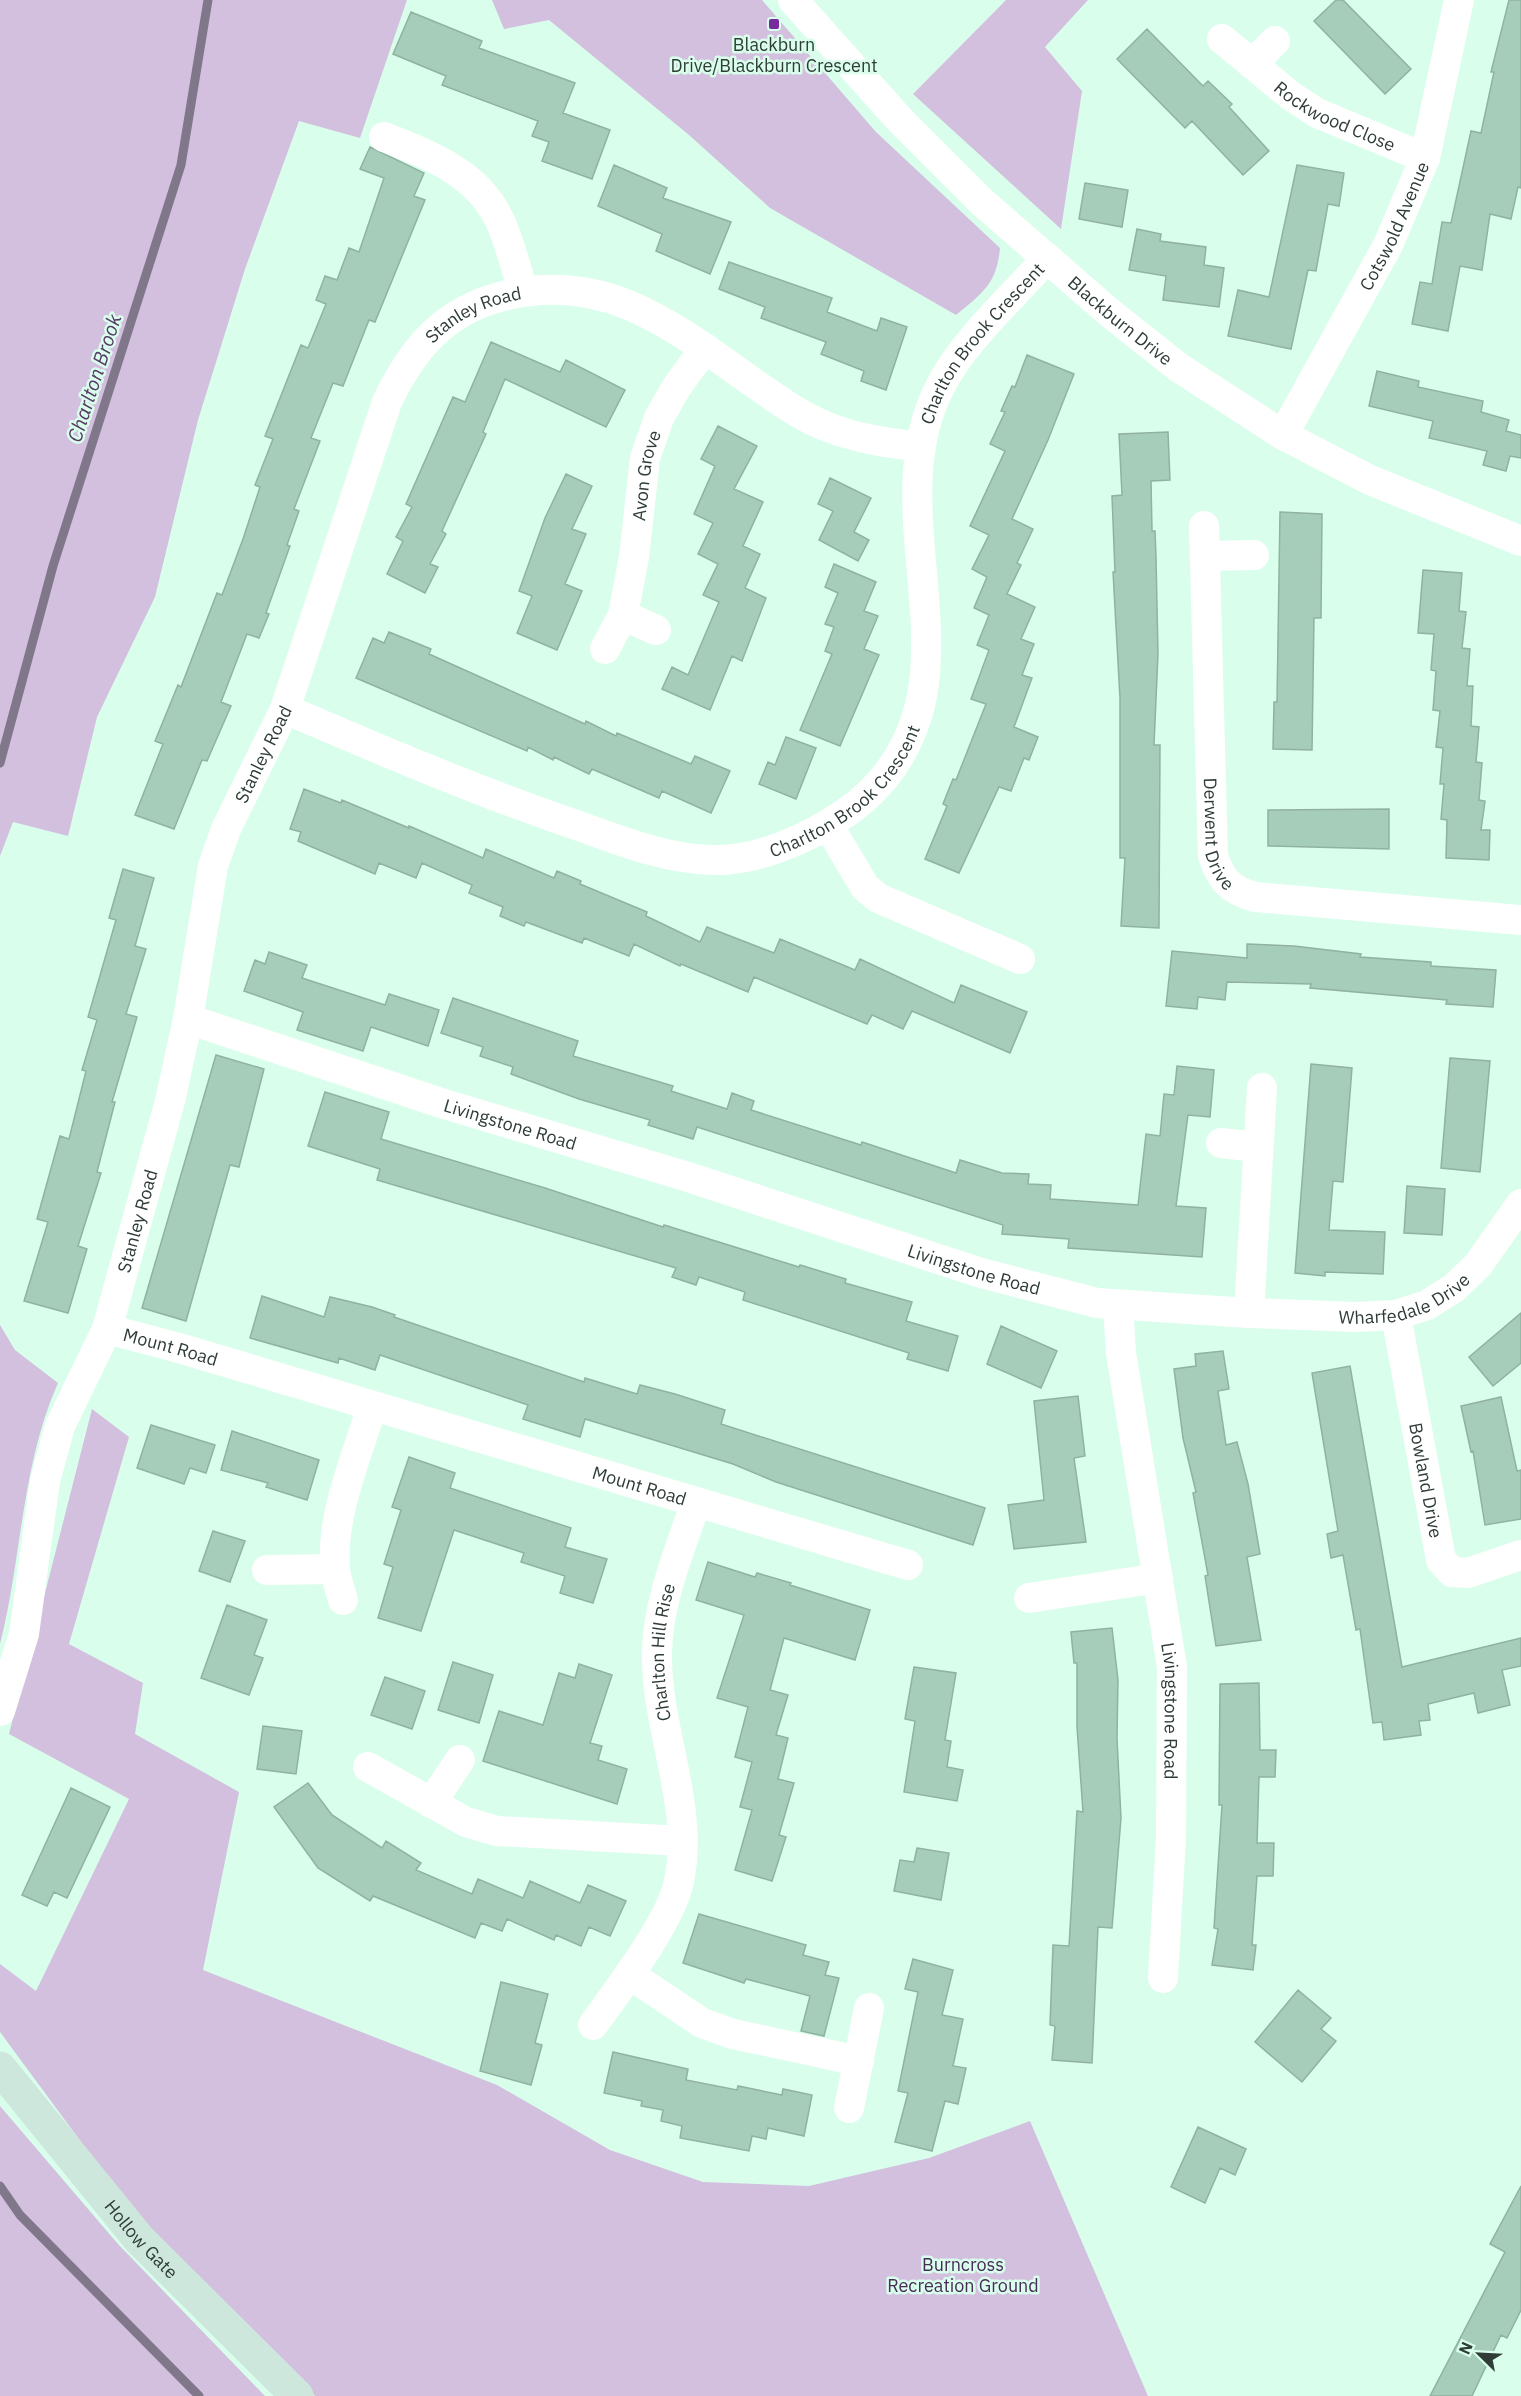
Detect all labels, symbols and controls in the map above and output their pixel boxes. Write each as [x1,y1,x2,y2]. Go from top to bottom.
marker: Blackburn Drive/Blackburn Crescent [767,17,781,31]
place label: Blackburn Drive/Blackburn Crescent [671,33,877,77]
street label: Rockwood Close [1270,76,1399,156]
street label: Cotswold Avenue [1354,158,1434,294]
street label: Charlton Brook Crescent [915,258,1049,427]
street label: Blackburn Drive [1064,271,1178,370]
street label: Stanley Road [420,281,523,347]
water label: Charlton Brook [61,310,128,445]
street label: Avon Grove [627,427,665,522]
street label: Stanley Road [229,702,296,807]
street label: Charlton Brook Crescent [766,722,924,862]
street label: Derwent Drive [1199,777,1240,895]
street label: Livingstone Road [441,1093,579,1155]
street label: Stanley Road [112,1167,162,1275]
street label: Livingstone Road [905,1238,1043,1299]
street label: Wharfedale Drive [1338,1268,1474,1329]
street label: Mount Road [121,1322,221,1370]
street label: Bowland Drive [1404,1421,1448,1540]
street label: Mount Road [590,1460,689,1510]
street label: Charlton Hill Rise [645,1580,680,1723]
street label: Livingstone Road [1157,1641,1184,1780]
street label: Hollow Gate [100,2195,183,2283]
park label: Burncross Recreation Ground [887,2253,1039,2297]
north arrow [1449,2324,1509,2384]
text: N [1454,2339,1477,2357]

